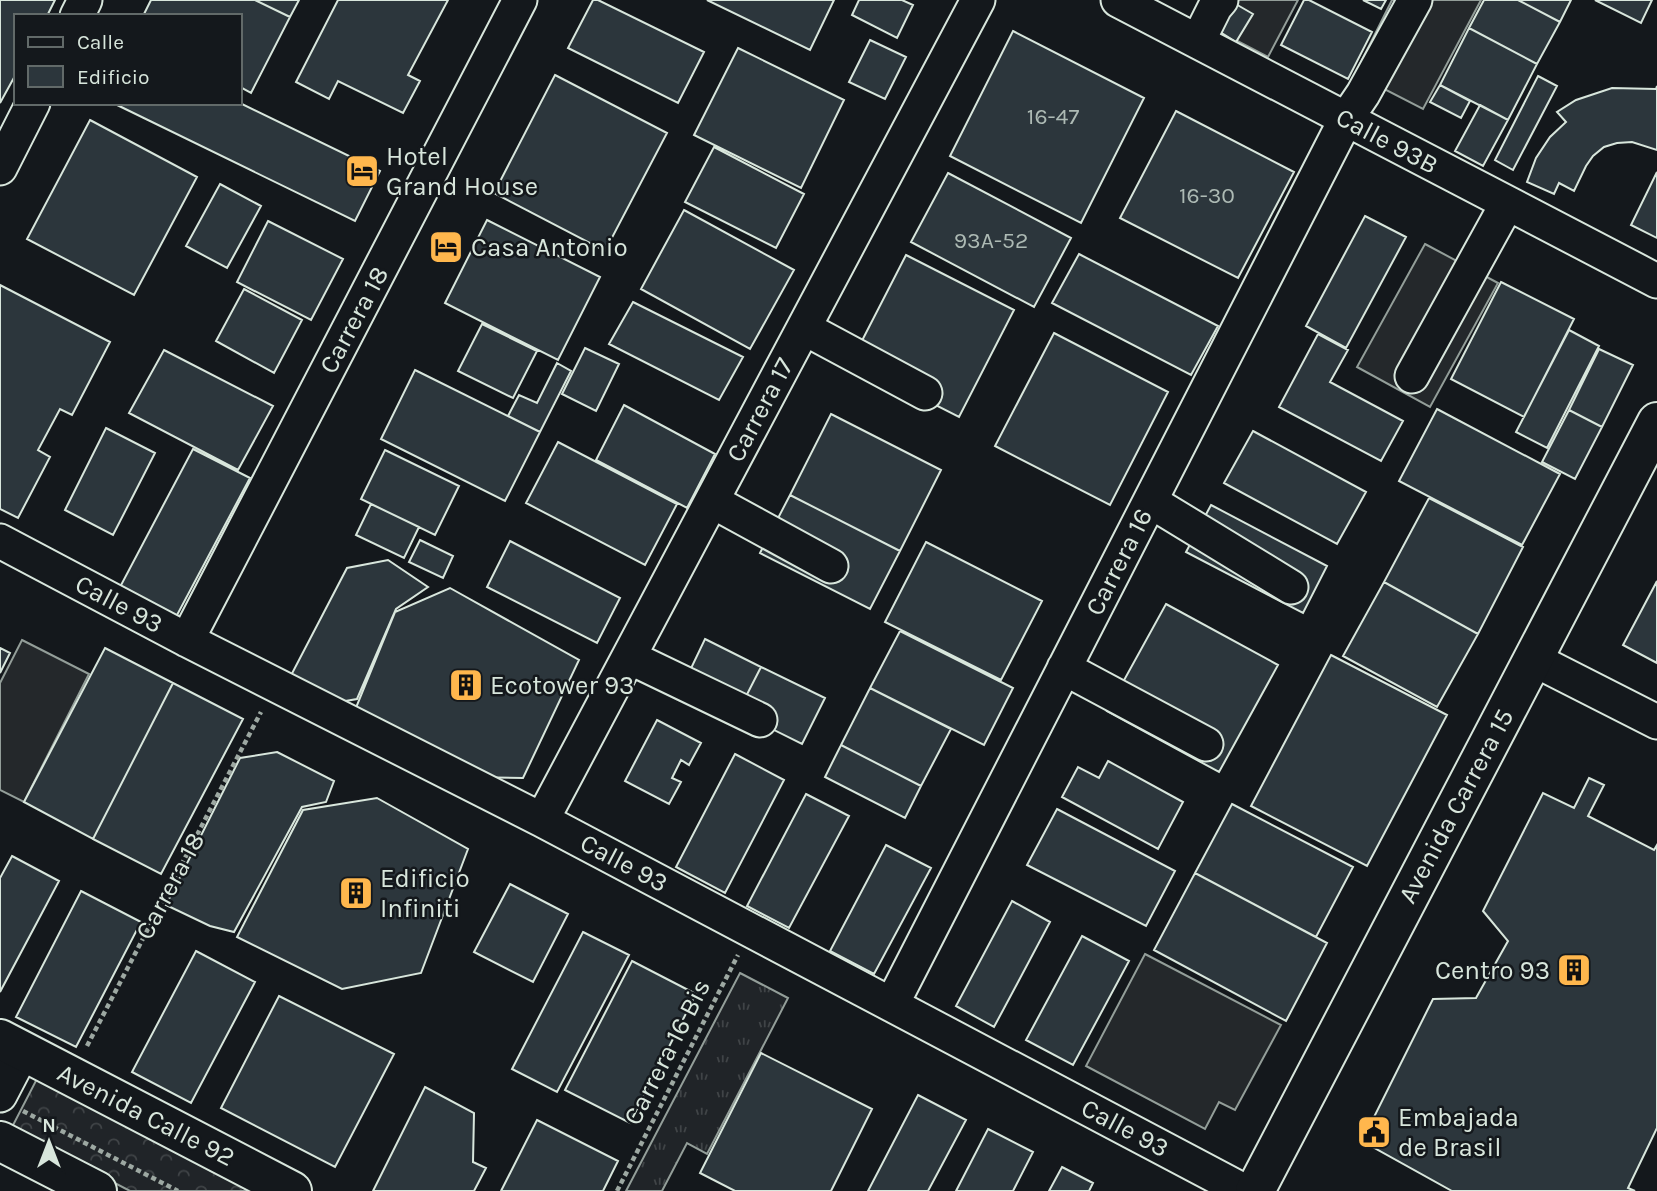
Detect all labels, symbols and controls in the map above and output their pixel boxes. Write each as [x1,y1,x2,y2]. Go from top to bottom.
legend [14,14,242,105]
text: Calle [77,30,124,54]
text: Edificio [77,65,150,89]
street label: Calle 93B [1331,101,1443,181]
house number: 16-47 [1027,103,1079,130]
place label: Hotel Grand House [386,141,538,202]
hotel icon: Hotel Grand House [343,152,381,190]
house number: 16-30 [1179,182,1235,209]
house number: 93A-52 [954,227,1028,254]
hotel icon: Casa Antonio [427,228,465,266]
place label: Casa Antonio [471,232,628,263]
street label: Carrera 18 [313,261,395,379]
street label: Carrera 17 [720,353,800,467]
street label: Carrera 16 [1079,503,1159,621]
street label: Calle 93 [70,568,168,640]
building icon: Ecotower 93 [447,666,485,704]
place label: Ecotower 93 [490,670,634,701]
street label: Avenida Carrera 15 [1392,704,1520,908]
street label: Carrera 18 [129,827,211,945]
street label: Calle 93 [575,827,673,899]
place label: Edificio Infiniti [380,863,470,924]
building icon: Edificio Infiniti [337,874,375,912]
building icon: Centro 93 [1555,951,1593,989]
place label: Centro 93 [1435,955,1550,986]
street label: Carrera 16 Bis [617,974,717,1130]
street label: Avenida Calle 92 [52,1057,240,1173]
street label: Calle 93 [1076,1092,1174,1164]
place label: Embajada de Brasil [1398,1102,1519,1163]
north arrow [14,1107,84,1177]
public building icon: Embajada de Brasil [1355,1113,1393,1151]
text: N [42,1115,56,1137]

